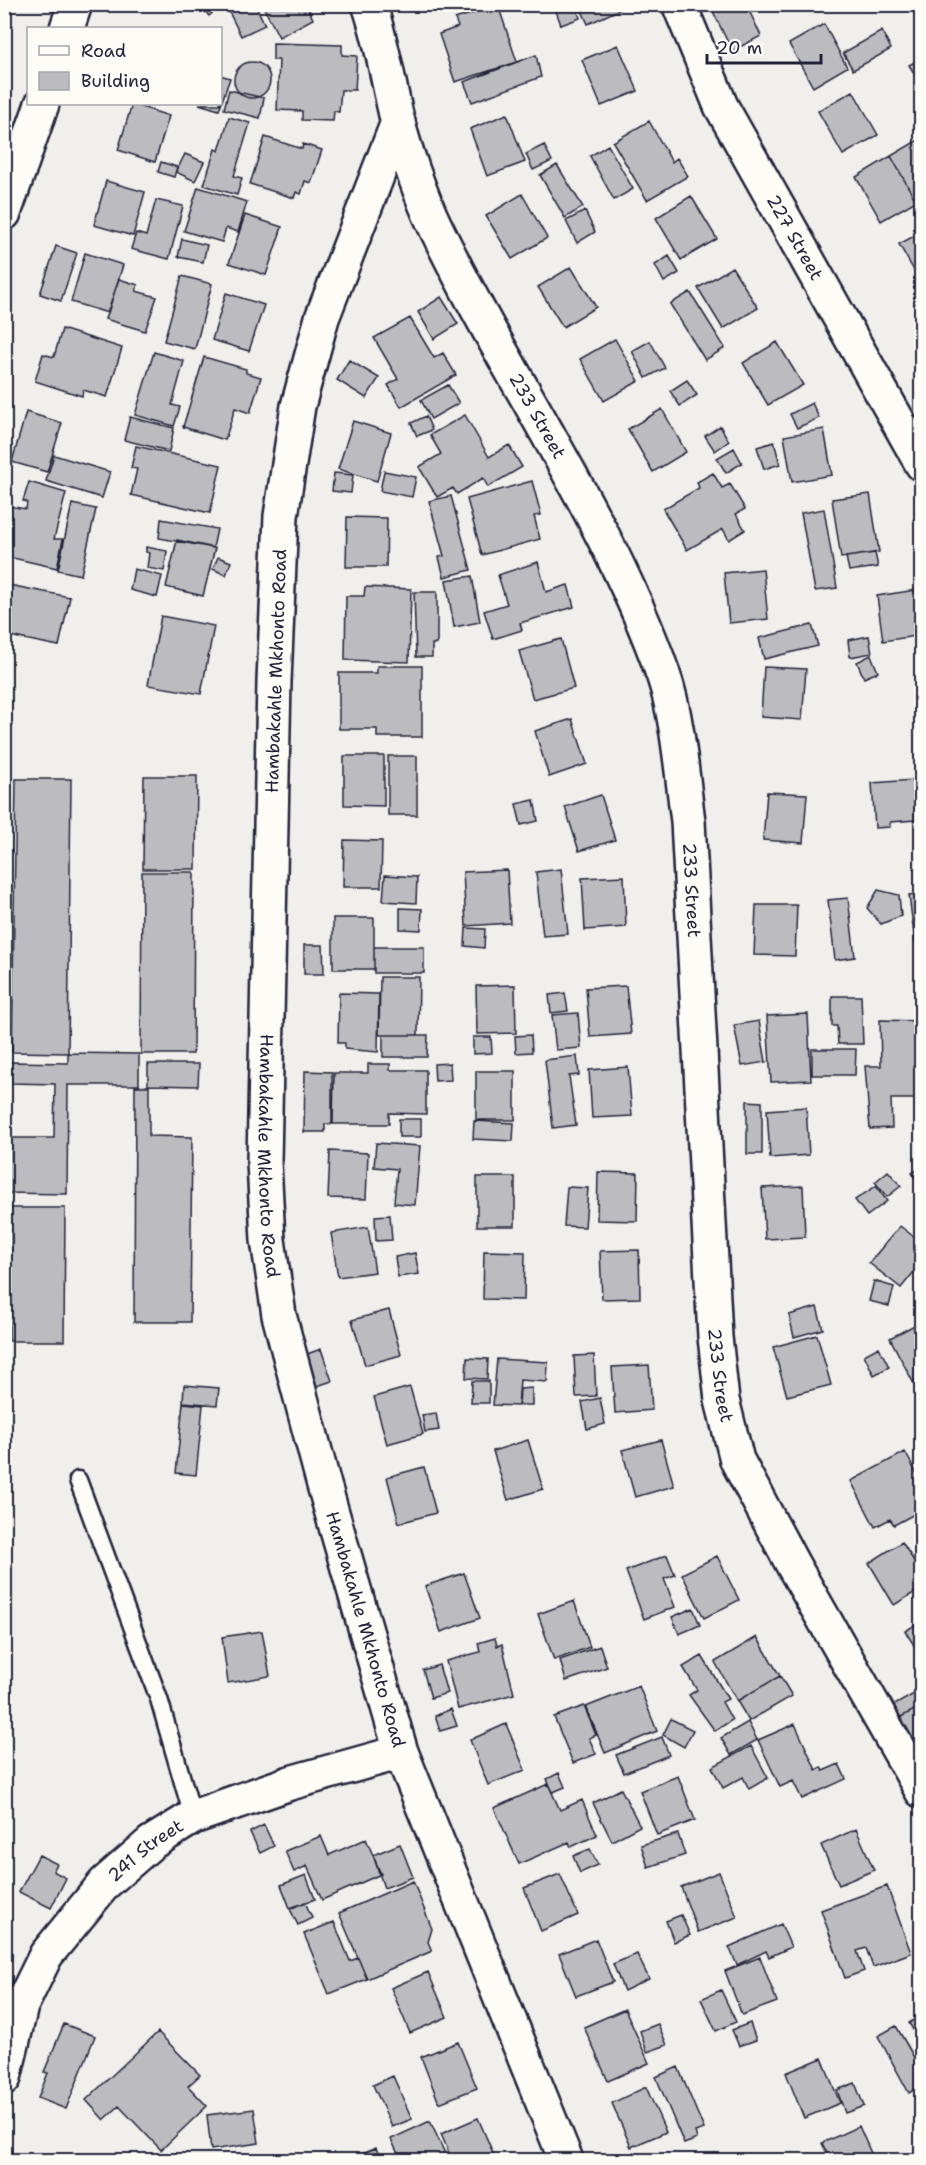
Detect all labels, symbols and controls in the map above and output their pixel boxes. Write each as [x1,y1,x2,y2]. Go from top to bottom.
legend [27,27,222,105]
scale bar [707,27,821,65]
text: 20 m [716,36,762,60]
text: Road [81,39,126,63]
text: Building [81,69,150,93]
street label: 227 Street [761,190,828,285]
street label: 233 Street [504,369,571,463]
street label: Hambakahle Mkhonto Road [260,548,292,794]
street label: 233 Street [677,842,706,938]
street label: Hambakahle Mkhonto Road [252,1034,285,1280]
street label: 233 Street [703,1328,739,1425]
street label: Hambakahle Mkhonto Road [320,1509,411,1750]
street label: 241 Street [103,1814,188,1887]

